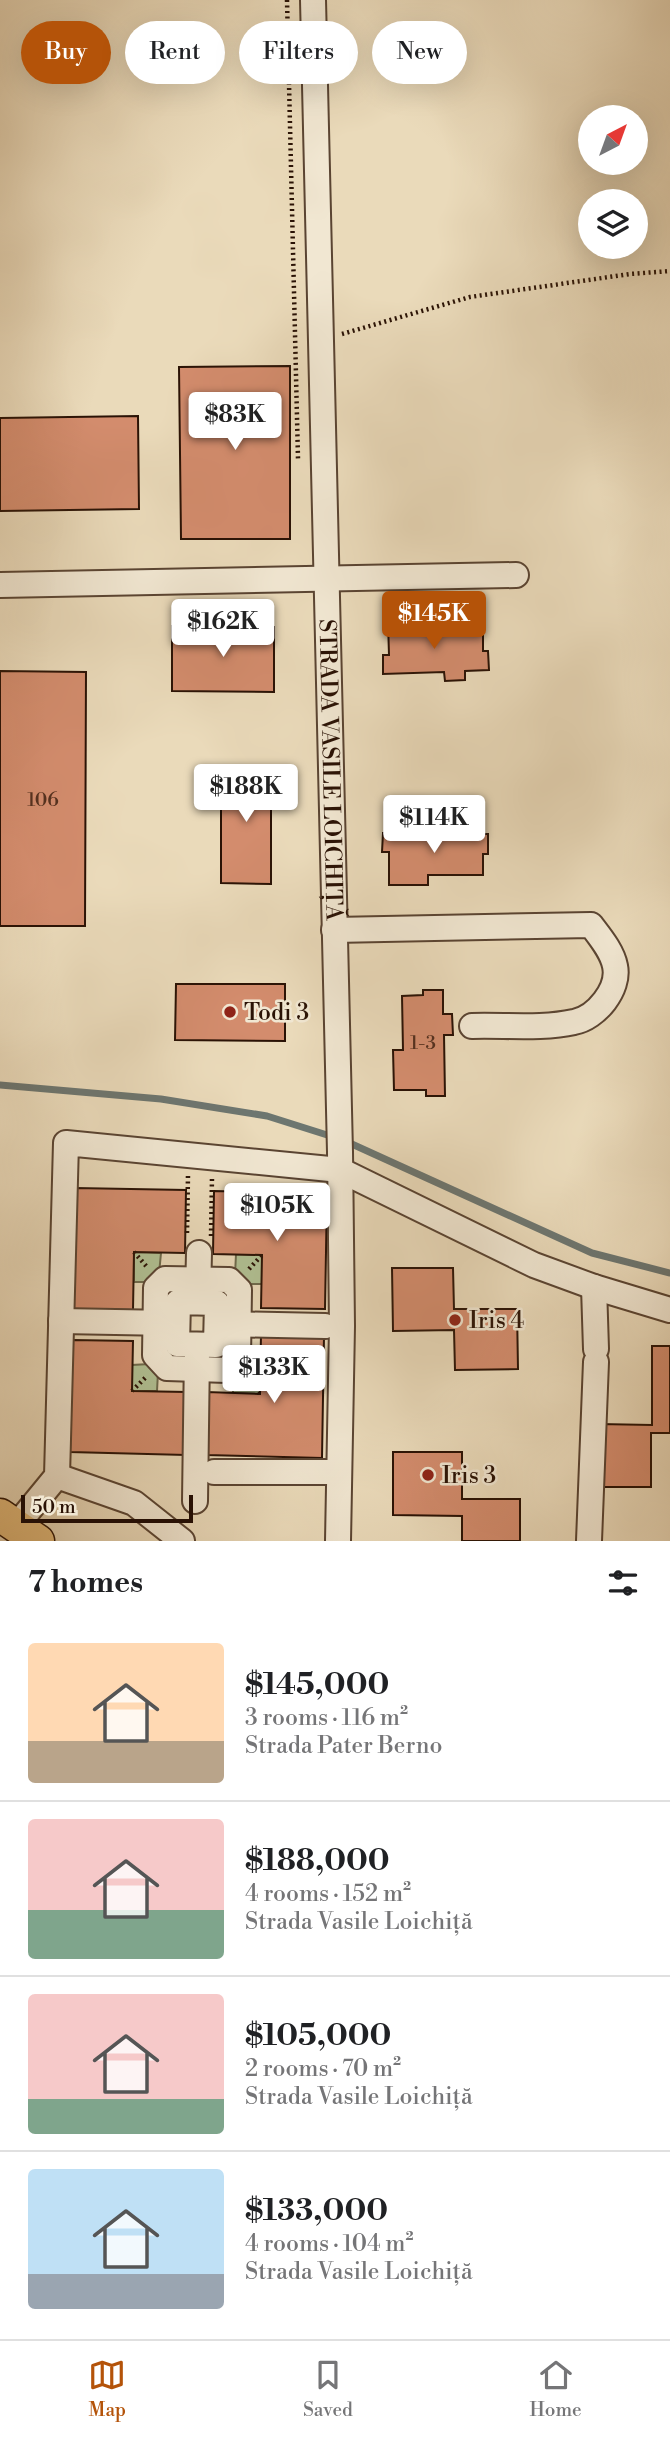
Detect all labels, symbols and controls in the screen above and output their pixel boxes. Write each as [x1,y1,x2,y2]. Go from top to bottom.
chip: Buy [21,21,111,84]
chip: Rent [125,21,225,84]
chip: Filters [239,21,358,84]
chip: New [372,21,467,84]
north arrow [578,105,648,175]
map controls [578,105,648,259]
button: layers [578,189,648,259]
pin: $83K [194,392,276,452]
text: $83K [205,401,265,429]
pin: $145K [385,592,483,651]
pin: $162K [174,600,272,659]
text: $145K [398,600,470,628]
text: $162K [187,608,259,636]
street label: STRADA VASILE LOICHIȚĂ [313,619,350,922]
pin: $188K [197,764,295,824]
text: $188K [210,773,282,801]
house number: 106 [27,788,59,812]
pin: $114K [385,796,483,855]
text: $114K [399,804,469,832]
place label: Todi 3 [244,999,309,1027]
marker: Todi 3 [222,1004,238,1020]
house number: 1-3 [410,1031,436,1055]
pin: $105K [228,1184,326,1243]
text: $105K [240,1192,314,1220]
place label: Iris 4 [469,1307,524,1335]
marker: Iris 4 [447,1312,463,1328]
pin: $133K [225,1346,323,1405]
text: $133K [238,1354,310,1382]
place label: Iris 3 [442,1462,496,1490]
marker: Iris 3 [420,1467,436,1483]
scale bar [21,1492,192,1524]
text: 50 m [32,1495,76,1519]
text: 7 homes [28,1564,143,1602]
icon: filters [604,1564,642,1602]
text: $145,000 [245,1666,389,1704]
icon: home [84,1671,168,1755]
text: 3 rooms · 116 m² [245,1704,408,1732]
text: Strada Pater Berno [245,1732,442,1760]
text: $188,000 [245,1842,390,1880]
icon: home [84,1847,168,1931]
text: 4 rooms · 152 m² [245,1880,411,1908]
text: Strada Vasile Loichiță [245,1908,473,1936]
text: $105,000 [245,2017,391,2055]
icon: home [84,2022,168,2106]
text: 2 rooms · 70 m² [245,2055,401,2083]
text: Strada Vasile Loichiță [245,2083,473,2111]
text: $133,000 [245,2192,388,2230]
icon: home [84,2197,168,2281]
text: 4 rooms · 104 m² [245,2230,414,2258]
text: Strada Vasile Loichiță [245,2258,473,2286]
tab: Map [88,2356,126,2422]
tab: Saved [303,2356,353,2422]
tab: Home [530,2356,582,2422]

